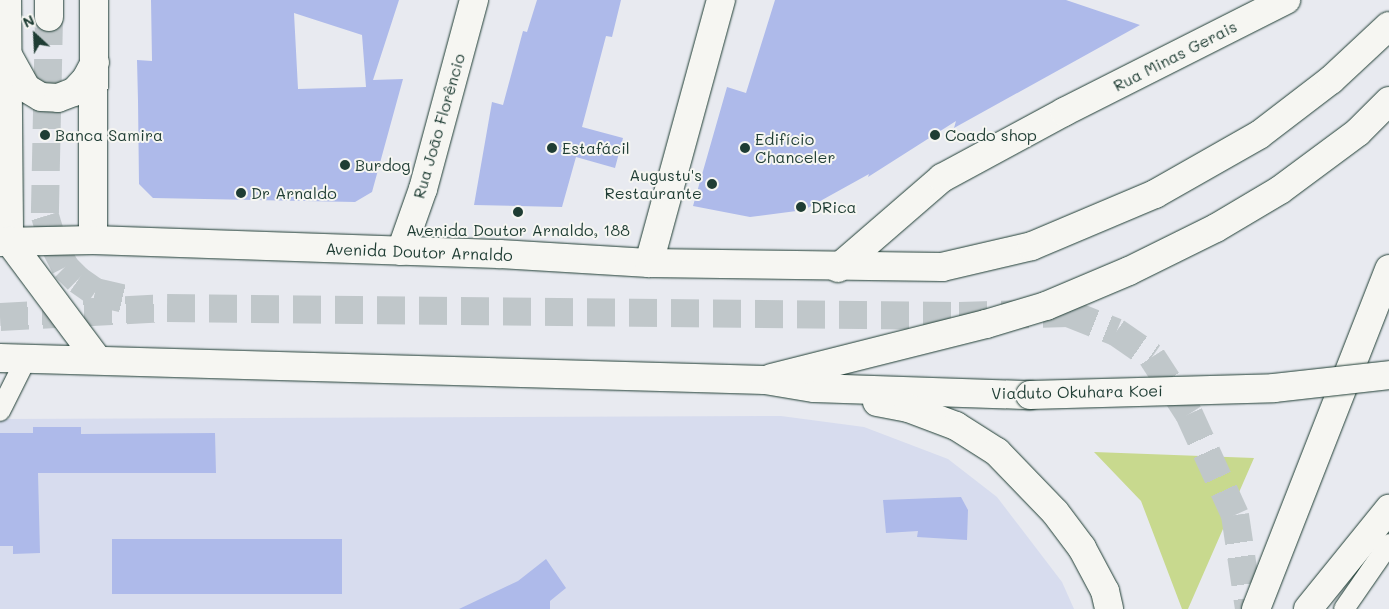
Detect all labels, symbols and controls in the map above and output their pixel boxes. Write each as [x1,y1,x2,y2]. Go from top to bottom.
north arrow [10,10,60,60]
text: N [20,10,37,32]
street label: Rua Minas Gerais [1110,17,1240,95]
street label: Rua João Florêncio [409,51,469,201]
place label: Banca Samira [55,125,163,145]
place label: Coado shop [945,125,1037,145]
marker: Banca Samira [39,129,51,141]
place label: Edifício Chanceler [755,129,836,167]
marker: Coado shop [929,129,941,141]
place label: Estafácil [562,138,630,158]
marker: Estafácil [546,142,558,154]
marker: Edifício Chanceler [739,142,751,154]
place label: Burdog [355,155,411,175]
marker: Burdog [339,159,351,171]
place label: Augustu's Restaurante [604,165,702,203]
marker: Augustu's Restaurante [706,178,718,190]
place label: Dr Arnaldo [251,183,337,203]
marker: Dr Arnaldo [235,187,247,199]
place label: DRica [811,197,857,217]
marker: DRica [795,201,807,213]
marker: Avenida Doutor Arnaldo, 188 [512,206,524,218]
place label: Avenida Doutor Arnaldo, 188 [406,220,630,240]
street label: Avenida Doutor Arnaldo [325,239,513,265]
street label: Viaduto Okuhara Koei [991,381,1163,403]

